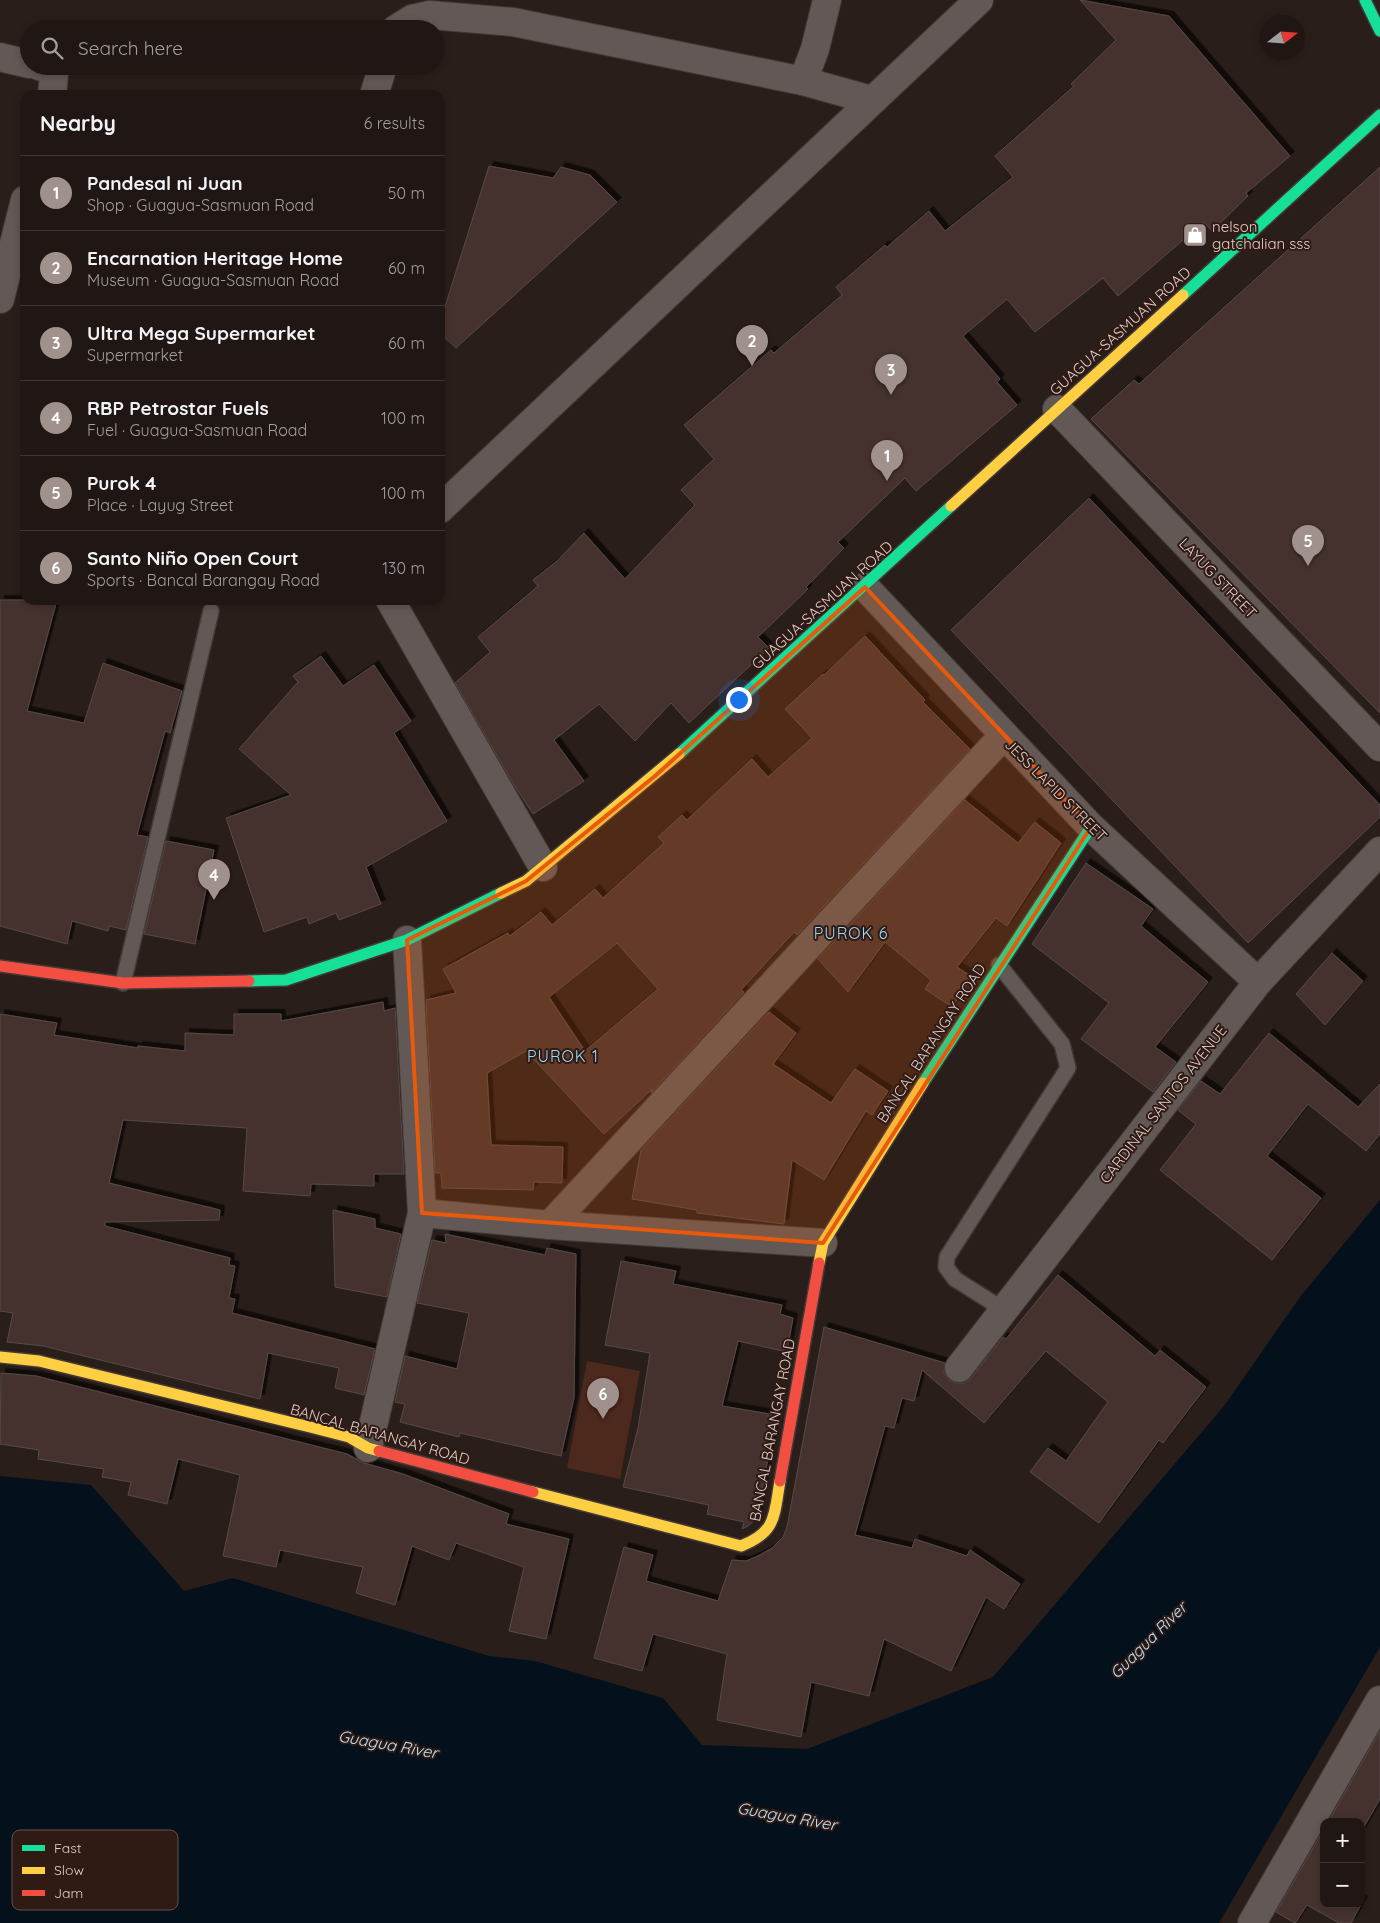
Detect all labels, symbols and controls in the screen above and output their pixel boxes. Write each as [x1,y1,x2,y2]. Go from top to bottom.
north arrow [1260,15,1305,60]
search box [20,20,445,75]
icon: search [38,34,66,62]
text: Search here [78,36,183,60]
text: Nearby [40,110,116,136]
text: 6 results [364,113,425,133]
text: Pandesal ni Juan [87,171,242,195]
text: 1 [53,183,59,203]
text: 50 m [388,183,425,203]
text: Shop · Guagua-Sasmuan Road [87,195,314,215]
place label: nelson gatchalian sss [1212,217,1310,253]
shop icon: nelson gatchalian sss [1182,222,1208,248]
text: Encarnation Heritage Home [87,246,343,270]
text: 2 [51,258,61,278]
text: 60 m [388,258,425,278]
street label: GUAGUA-SASMUAN ROAD [1046,263,1195,399]
text: Museum · Guagua-Sasmuan Road [87,270,339,290]
text: Ultra Mega Supermarket [87,321,315,345]
pin: 2 [736,325,768,366]
text: 3 [52,333,60,353]
text: 60 m [388,333,425,353]
text: Supermarket [87,345,183,365]
pin: 3 [875,354,907,395]
text: RBP Petrostar Fuels [87,396,269,420]
text: 4 [51,408,61,428]
text: 100 m [381,408,425,428]
text: Fuel · Guagua-Sasmuan Road [87,420,307,440]
pin: 1 [871,440,903,481]
text: Purok 4 [87,471,157,495]
text: 5 [51,483,61,503]
text: 100 m [381,483,425,503]
text: Place · Layug Street [87,495,233,515]
pin: 5 [1292,525,1324,566]
street label: LAYUG STREET [1175,534,1261,622]
street label: GUAGUA-SASMUAN ROAD [748,537,897,673]
text: Santo Niño Open Court [87,546,299,570]
text: 6 [52,558,60,578]
text: 130 m [382,558,425,578]
text: Sports · Bancal Barangay Road [87,570,320,590]
your location [726,687,752,713]
street label: JESS LAPID STREET [1001,735,1111,845]
pin: 4 [198,859,230,900]
district label: PUROK 6 [814,923,888,943]
street label: BANCAL BARANGAY ROAD [872,960,990,1126]
street label: CARDINAL SANTOS AVENUE [1095,1021,1231,1187]
district label: PUROK 1 [527,1046,599,1066]
street label: BANCAL BARANGAY ROAD [745,1337,799,1523]
pin: 6 [587,1378,619,1419]
street label: BANCAL BARANGAY ROAD [288,1399,472,1469]
water label: Guagua River [1105,1596,1192,1683]
water label: Guagua River [337,1725,441,1763]
water label: Guagua River [736,1797,840,1835]
map controls [1320,1818,1365,1908]
button: + [1320,1818,1365,1863]
legend [12,1830,178,1910]
text: Fast [54,1839,82,1857]
text: Slow [54,1861,84,1879]
button: − [1320,1863,1365,1908]
text: Jam [54,1884,83,1902]

